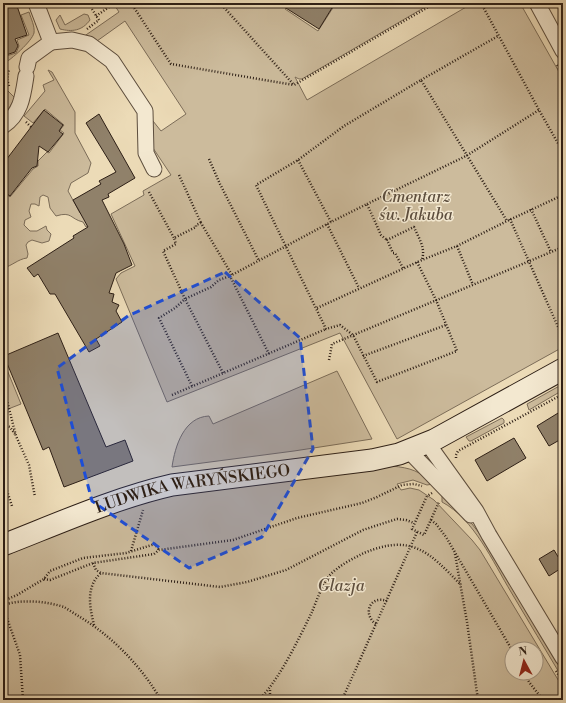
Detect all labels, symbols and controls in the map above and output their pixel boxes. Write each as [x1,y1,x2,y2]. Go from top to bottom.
park label: Cmentarz św. Jakuba [378,187,453,225]
street label: LUDWIKA WARYŃSKIEGO [92,460,291,518]
park label: Glazja [317,576,365,596]
north arrow [504,641,544,681]
text: N [518,645,528,660]

